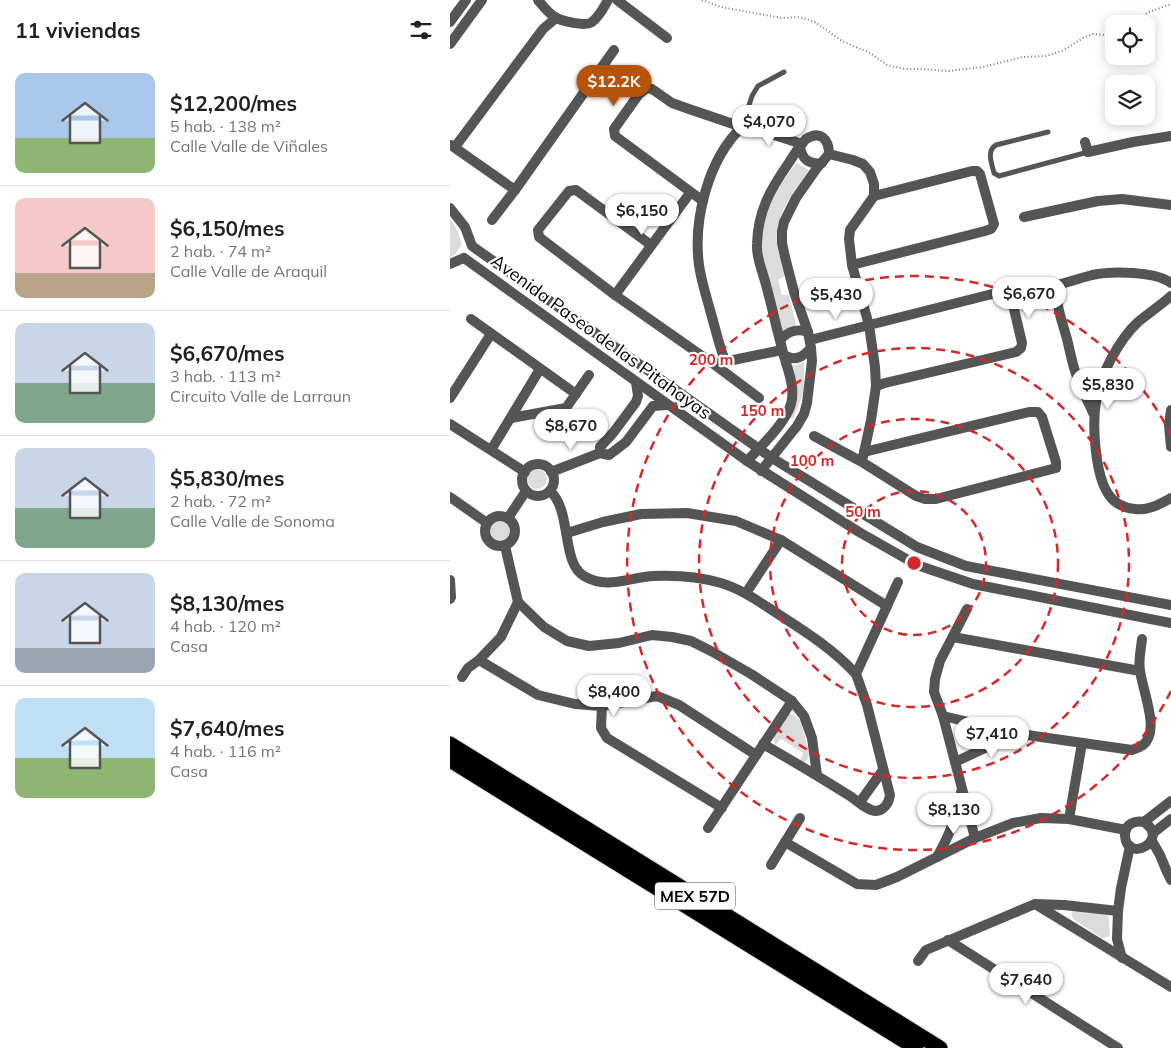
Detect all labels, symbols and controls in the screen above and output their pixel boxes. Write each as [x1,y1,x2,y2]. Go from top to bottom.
map controls [1105,15,1155,125]
button: locate [1105,15,1155,65]
icon: filters [407,16,435,44]
text: 11 viviendas [15,17,141,43]
pin: $12.2K [573,64,655,107]
text: $12.2K [587,71,641,91]
button: layers [1105,75,1155,125]
text: $12,200/mes [170,90,297,116]
icon: home [55,93,115,153]
pin: $4,070 [728,104,810,147]
text: $4,070 [743,111,795,131]
text: 5 hab. · 138 m² [170,116,281,136]
text: Calle Valle de Viñales [170,136,328,156]
pin: $6,150 [601,194,683,236]
text: $6,150 [616,200,668,220]
text: $6,150/mes [170,215,285,241]
icon: home [55,218,115,278]
text: 2 hab. · 74 m² [170,241,271,261]
street label: Avenida Paseo de las Pitahayas [487,249,716,424]
text: Calle Valle de Araquil [170,261,327,281]
pin: $6,670 [988,276,1070,319]
pin: $5,430 [795,278,877,320]
text: $6,670 [1003,283,1055,303]
text: $5,430 [810,284,862,304]
text: $6,670/mes [170,340,285,366]
icon: home [55,343,115,403]
text: 200 m [689,350,733,369]
text: 3 hab. · 113 m² [170,366,281,386]
pin: $5,830 [1067,368,1149,410]
text: $5,830 [1082,374,1134,394]
text: Circuito Valle de Larraun [170,386,351,406]
text: 150 m [740,401,784,420]
pin: $8,670 [530,408,612,451]
text: $8,670 [545,415,597,435]
text: 100 m [790,451,834,470]
text: $5,830/mes [170,465,285,491]
icon: home [55,468,115,528]
text: 2 hab. · 72 m² [170,491,271,511]
text: 50 m [845,502,881,521]
text: Calle Valle de Sonoma [170,511,335,531]
centre of rings [905,554,923,572]
text: $8,130/mes [170,590,285,616]
icon: home [55,593,115,653]
text: 4 hab. · 120 m² [170,616,281,636]
text: Casa [170,636,208,656]
pin: $8,400 [573,674,655,717]
text: $8,400 [588,681,640,701]
text: $7,640/mes [170,715,285,741]
pin: $7,410 [951,716,1033,759]
icon: home [55,718,115,778]
text: $7,410 [966,723,1018,743]
text: 4 hab. · 116 m² [170,741,281,761]
text: Casa [170,761,208,781]
pin: $8,130 [913,792,995,835]
text: $8,130 [928,799,980,819]
road number: MEX 57D [655,882,735,909]
pin: $7,640 [985,962,1067,1005]
text: $7,640 [1000,969,1052,989]

